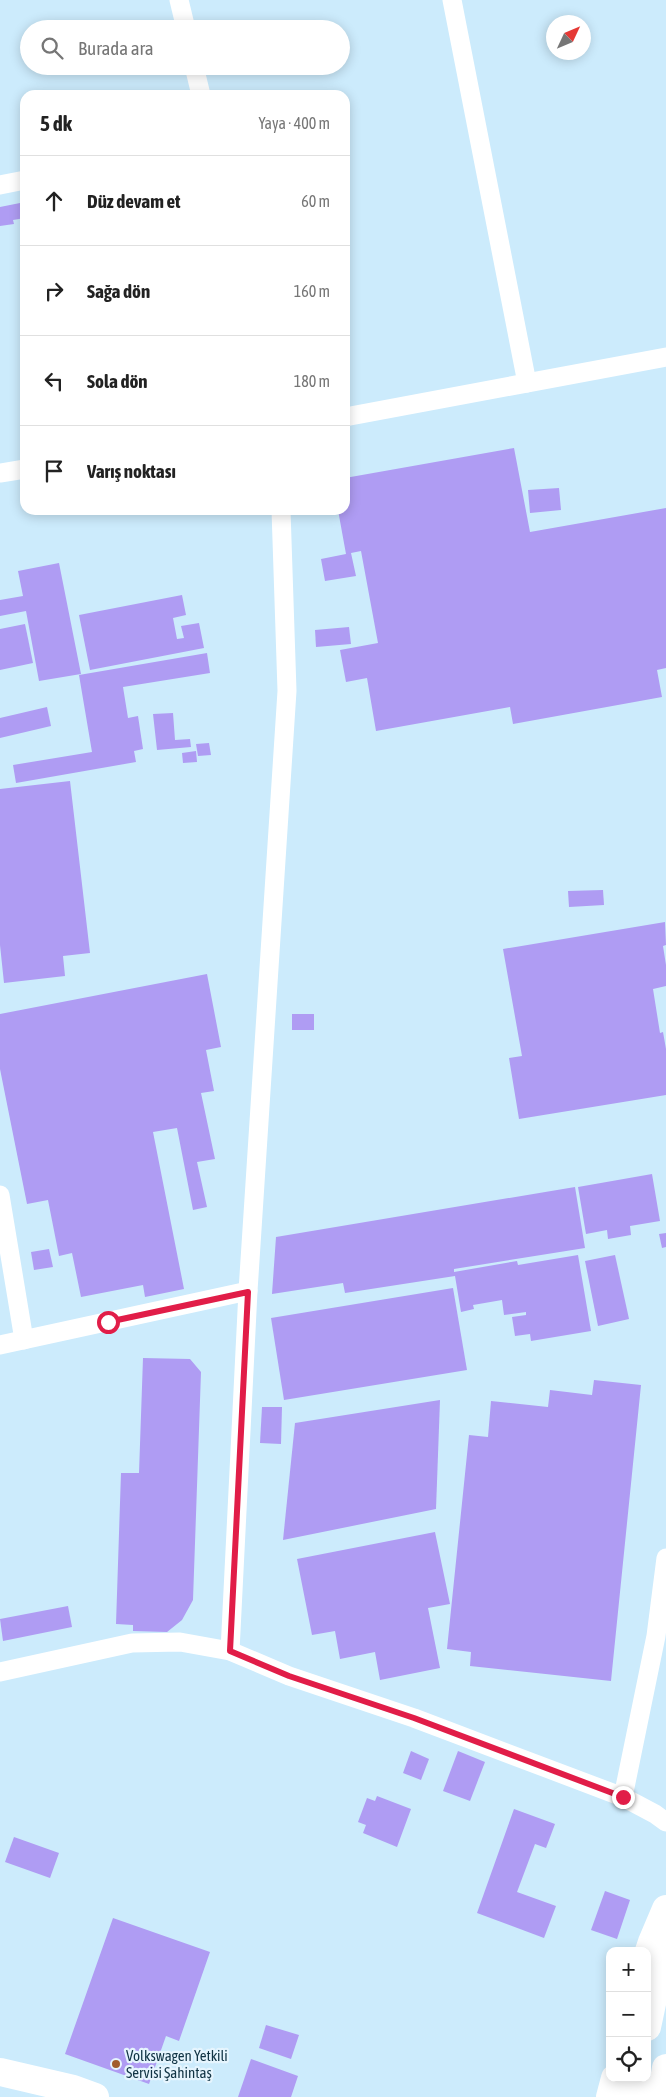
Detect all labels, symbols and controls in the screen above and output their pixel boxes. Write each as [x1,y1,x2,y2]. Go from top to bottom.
north arrow [546,15,591,60]
search box [20,20,350,75]
icon: search [38,34,66,62]
text: Burada ara [78,37,154,59]
text: 5 dk [40,111,72,135]
text: Yaya · 400 m [258,114,330,132]
icon: ahead [40,187,68,215]
text: Düz devam et [87,190,181,212]
text: 60 m [301,192,330,210]
icon: right [40,277,68,305]
text: Sağa dön [87,280,150,302]
text: 160 m [294,282,330,300]
icon: left [40,367,68,395]
text: Sola dön [87,370,148,392]
text: 180 m [294,372,330,390]
icon: arrive [40,457,68,485]
text: Varış noktası [87,460,176,482]
route start [97,1311,120,1334]
route end [612,1786,635,1809]
map controls [606,1947,651,2082]
button: + [606,1947,651,1992]
button: − [606,1992,651,2037]
button: locate [606,2037,651,2082]
place label: Volkswagen Yetkili Servisi Şahintaş [126,2047,228,2081]
marker: Volkswagen Yetkili Servisi Şahintaş [110,2058,122,2070]

